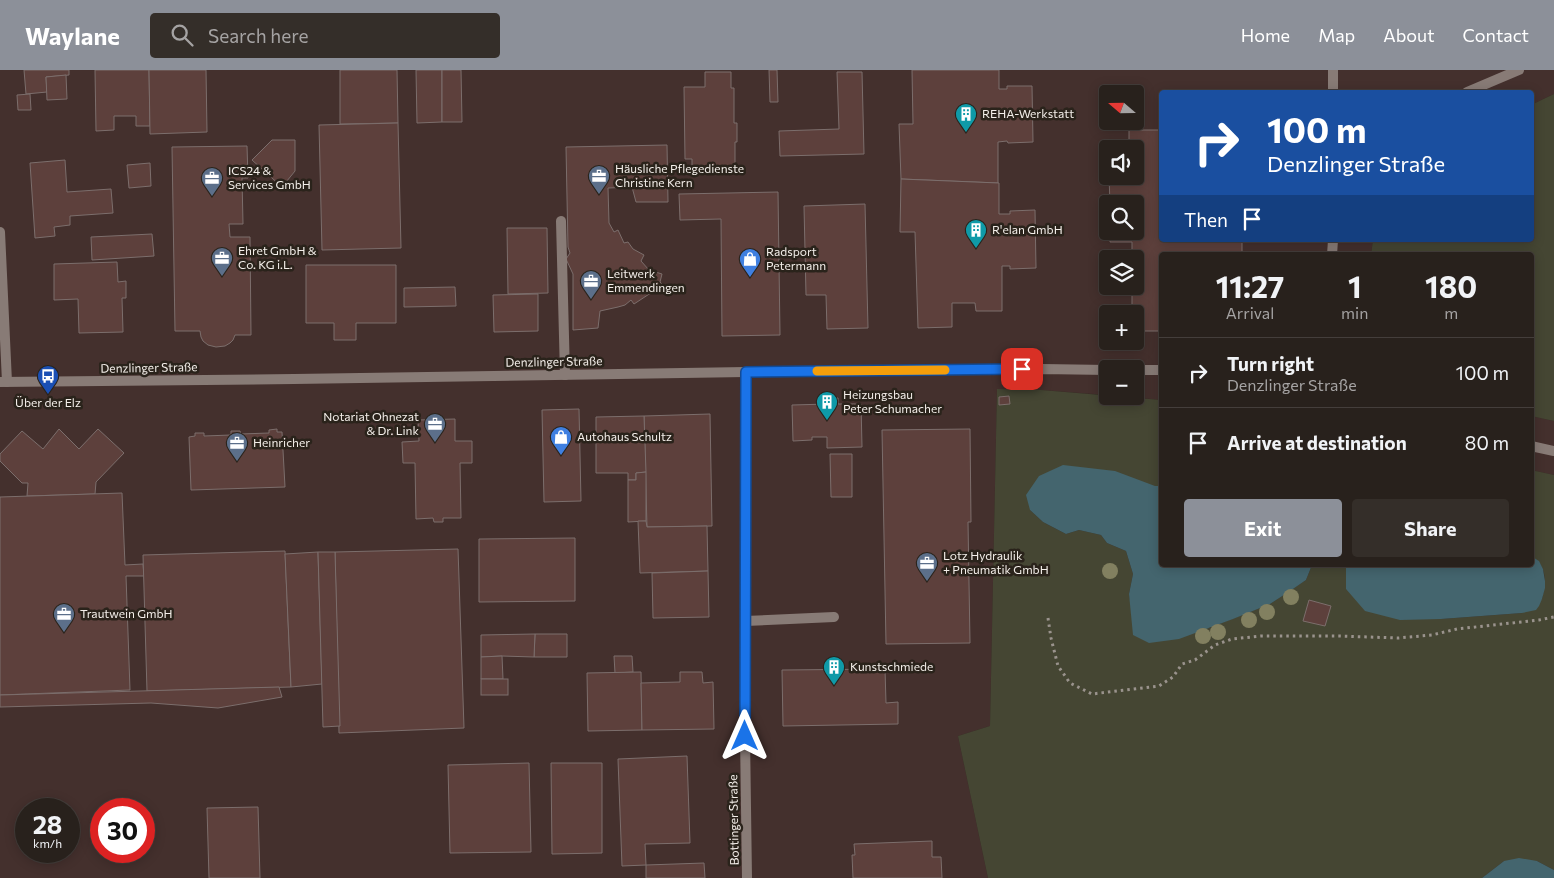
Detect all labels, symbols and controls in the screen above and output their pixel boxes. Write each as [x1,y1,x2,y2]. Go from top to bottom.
search box [150,13,500,58]
text: Waylane [25,21,120,50]
icon: search [168,21,196,49]
text: Search here [208,24,308,47]
text: Home [1241,24,1290,46]
text: Map [1318,24,1355,46]
text: About [1383,24,1435,46]
text: Contact [1463,24,1529,46]
north arrow [1099,85,1144,130]
map controls [1099,85,1144,405]
building icon: REHA-Werkstatt [954,102,978,133]
place label: REHA-Werkstatt [982,106,1074,120]
text: 100 m [1267,107,1367,150]
icon: right [1184,110,1249,175]
button: sound [1099,140,1144,185]
text: Denzlinger Straße [1267,150,1445,177]
place label: Häusliche Pflegedienste Christine Kern [615,161,744,189]
place label: ICS24 & Services GmbH [228,163,311,191]
office icon: Häusliche Pflegedienste Christine Kern [587,164,611,195]
office icon: ICS24 & Services GmbH [200,166,224,197]
button: search [1099,195,1144,240]
icon: arrive [1238,205,1266,233]
text: Then [1184,208,1228,231]
building icon: R'elan GmbH [964,218,988,249]
place label: R'elan GmbH [992,222,1063,236]
place label: Ehret GmbH & Co. KG i.L. [238,243,317,271]
place label: Radsport Petermann [766,244,826,272]
office icon: Ehret GmbH & Co. KG i.L. [210,246,234,277]
shop icon: Radsport Petermann [738,247,762,278]
button: layers [1099,250,1144,295]
place label: Leitwerk Emmendingen [607,266,685,294]
text: 11:27 [1216,267,1284,304]
text: 1 [1348,267,1361,304]
text: 180 [1425,267,1477,304]
office icon: Leitwerk Emmendingen [579,269,603,300]
text: Arrival [1226,303,1274,322]
text: min [1341,303,1368,322]
text: m [1444,303,1458,322]
button: + [1099,305,1144,350]
pin [1001,348,1043,390]
text: Turn right [1227,352,1314,375]
street label: Denzlinger Straße [505,353,603,369]
icon: arrive [1008,355,1036,383]
street label: Denzlinger Straße [100,359,198,375]
icon: right [1184,359,1212,387]
button: − [1099,360,1144,405]
text: 100 m [1456,361,1509,384]
bus stop icon: Über der Elz [36,364,60,395]
text: Denzlinger Straße [1227,375,1357,394]
place label: Heizungsbau Peter Schumacher [843,387,942,415]
building icon: Heizungsbau Peter Schumacher [815,390,839,421]
place label: Über der Elz [15,395,81,409]
place label: Notariat Ohnezat & Dr. Link [323,409,419,437]
office icon: Notariat Ohnezat & Dr. Link [423,412,447,443]
shop icon: Autohaus Schultz [549,425,573,456]
place label: Autohaus Schultz [577,429,672,443]
icon: arrive [1184,429,1212,457]
office icon: Heinricher [225,431,249,462]
text: Arrive at destination [1227,431,1407,454]
text: 80 m [1465,431,1509,454]
place label: Heinricher [253,435,310,449]
button: Exit [1184,499,1342,557]
button: Share [1352,499,1509,557]
place label: Lotz Hydraulik + Pneumatik GmbH [943,548,1049,576]
office icon: Lotz Hydraulik + Pneumatik GmbH [915,551,939,582]
office icon: Trautwein GmbH [52,602,76,633]
place label: Trautwein GmbH [80,606,173,620]
building icon: Kunstschmiede [822,655,846,686]
place label: Kunstschmiede [850,659,933,673]
position arrow [718,709,770,761]
street label: Bottinger Straße [725,774,741,866]
speed limit sign: 30 [90,798,155,863]
text: 28 [33,809,62,839]
text: km/h [33,836,62,850]

